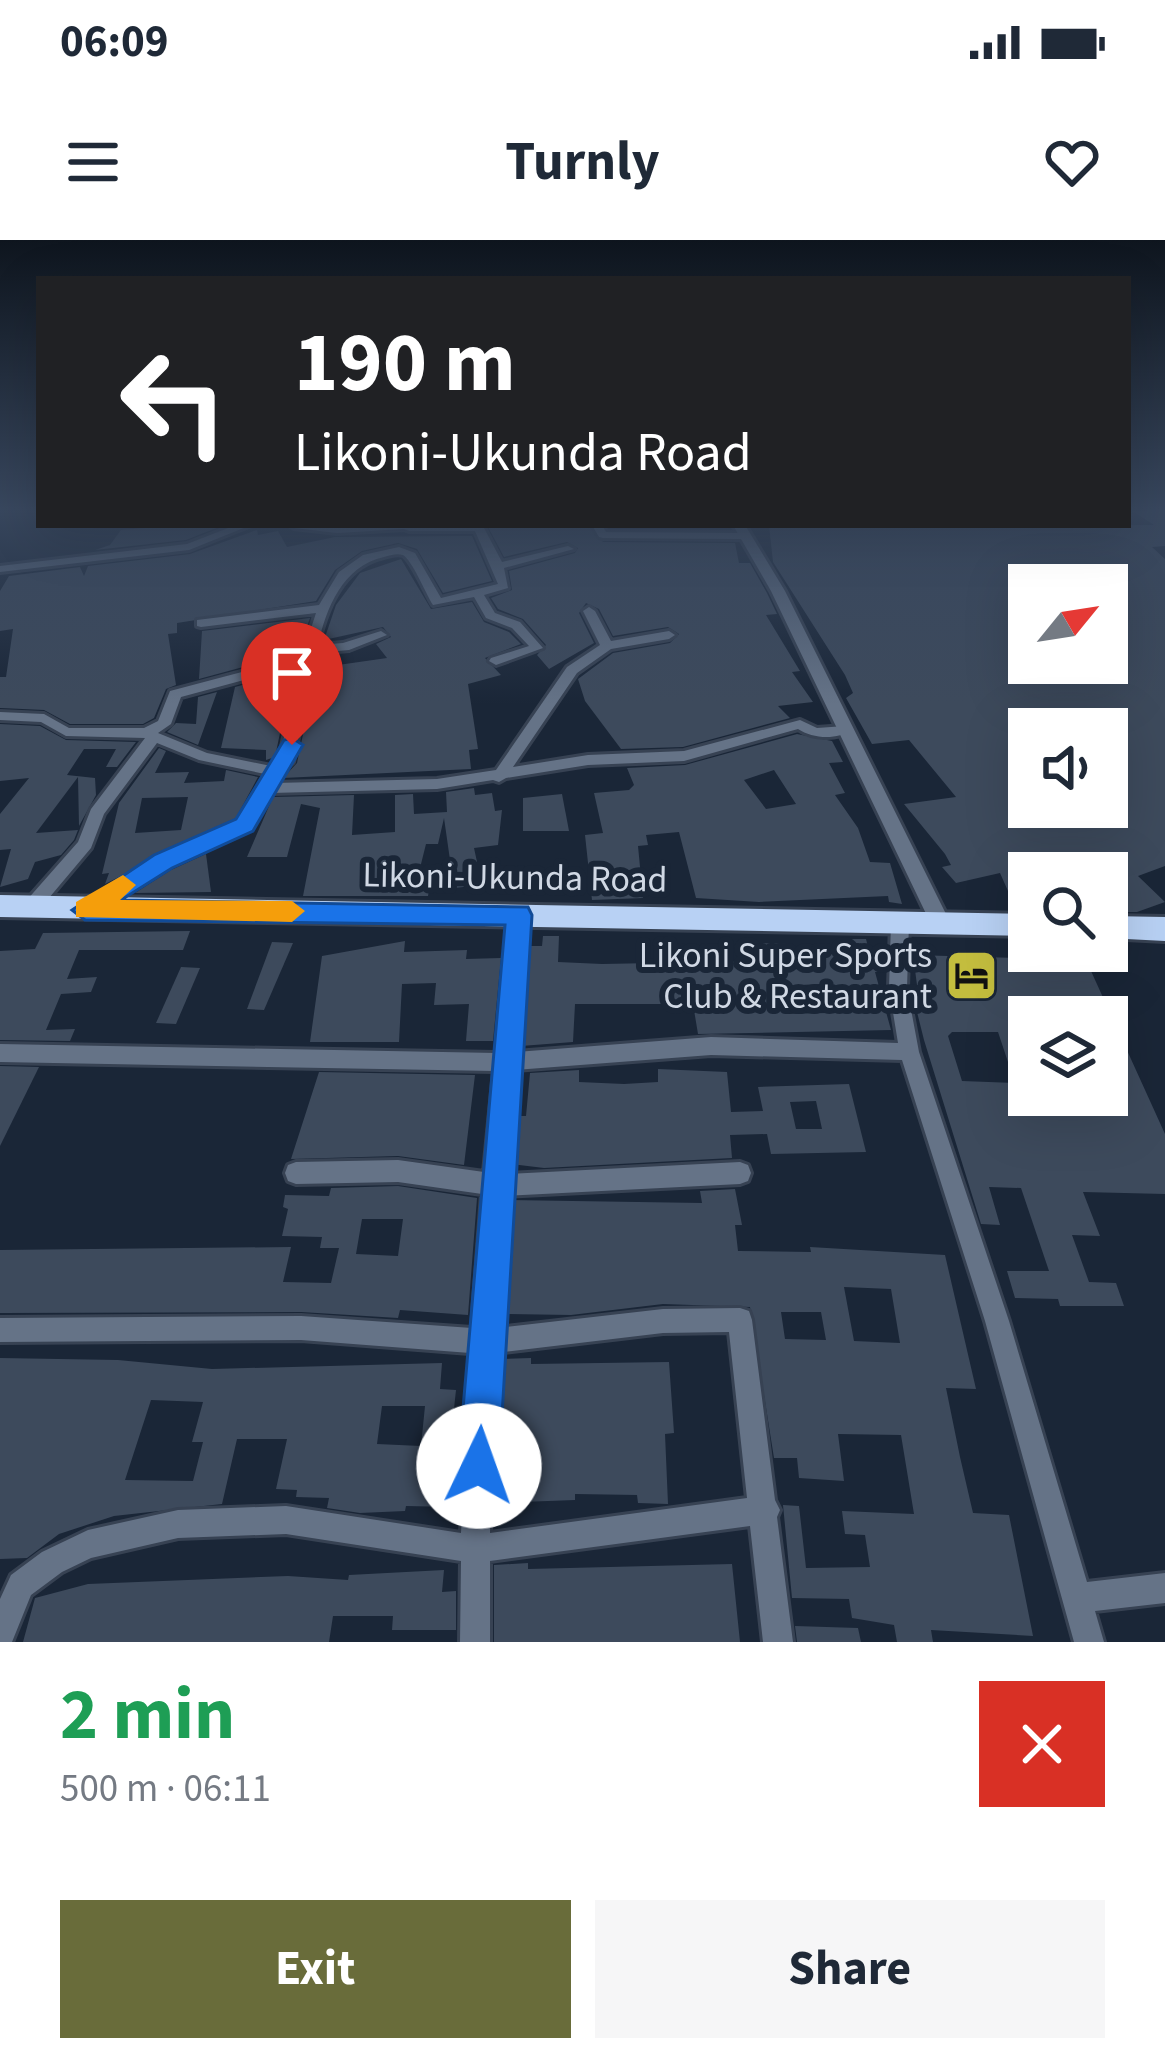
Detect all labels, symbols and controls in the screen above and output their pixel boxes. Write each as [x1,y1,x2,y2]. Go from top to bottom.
text: 06:09 [60,10,169,74]
text: Turnly [505,124,660,201]
icon: menu [60,129,126,195]
icon: heart [1039,129,1105,195]
text: 190 m [294,304,516,424]
icon: left [96,324,252,480]
text: Likoni-Ukunda Road [294,415,752,492]
north arrow [1008,564,1128,684]
map controls [1008,564,1128,1116]
pin [241,622,343,745]
icon: arrive [259,640,325,706]
button: sound [1008,708,1128,828]
street label: Likoni-Ukunda Road [362,849,668,906]
button: search [1008,852,1128,972]
place label: Likoni Super Sports Club & Restaurant [639,930,932,1022]
hotel icon: Likoni Super Sports Club & Restaurant [943,947,999,1003]
button: layers [1008,996,1128,1116]
position arrow [416,1403,542,1529]
text: 2 min [60,1664,235,1767]
button: close [979,1681,1105,1807]
text: 500 m · 06:11 [60,1761,271,1817]
button: Exit [60,1900,571,2038]
button: Share [595,1900,1105,2038]

